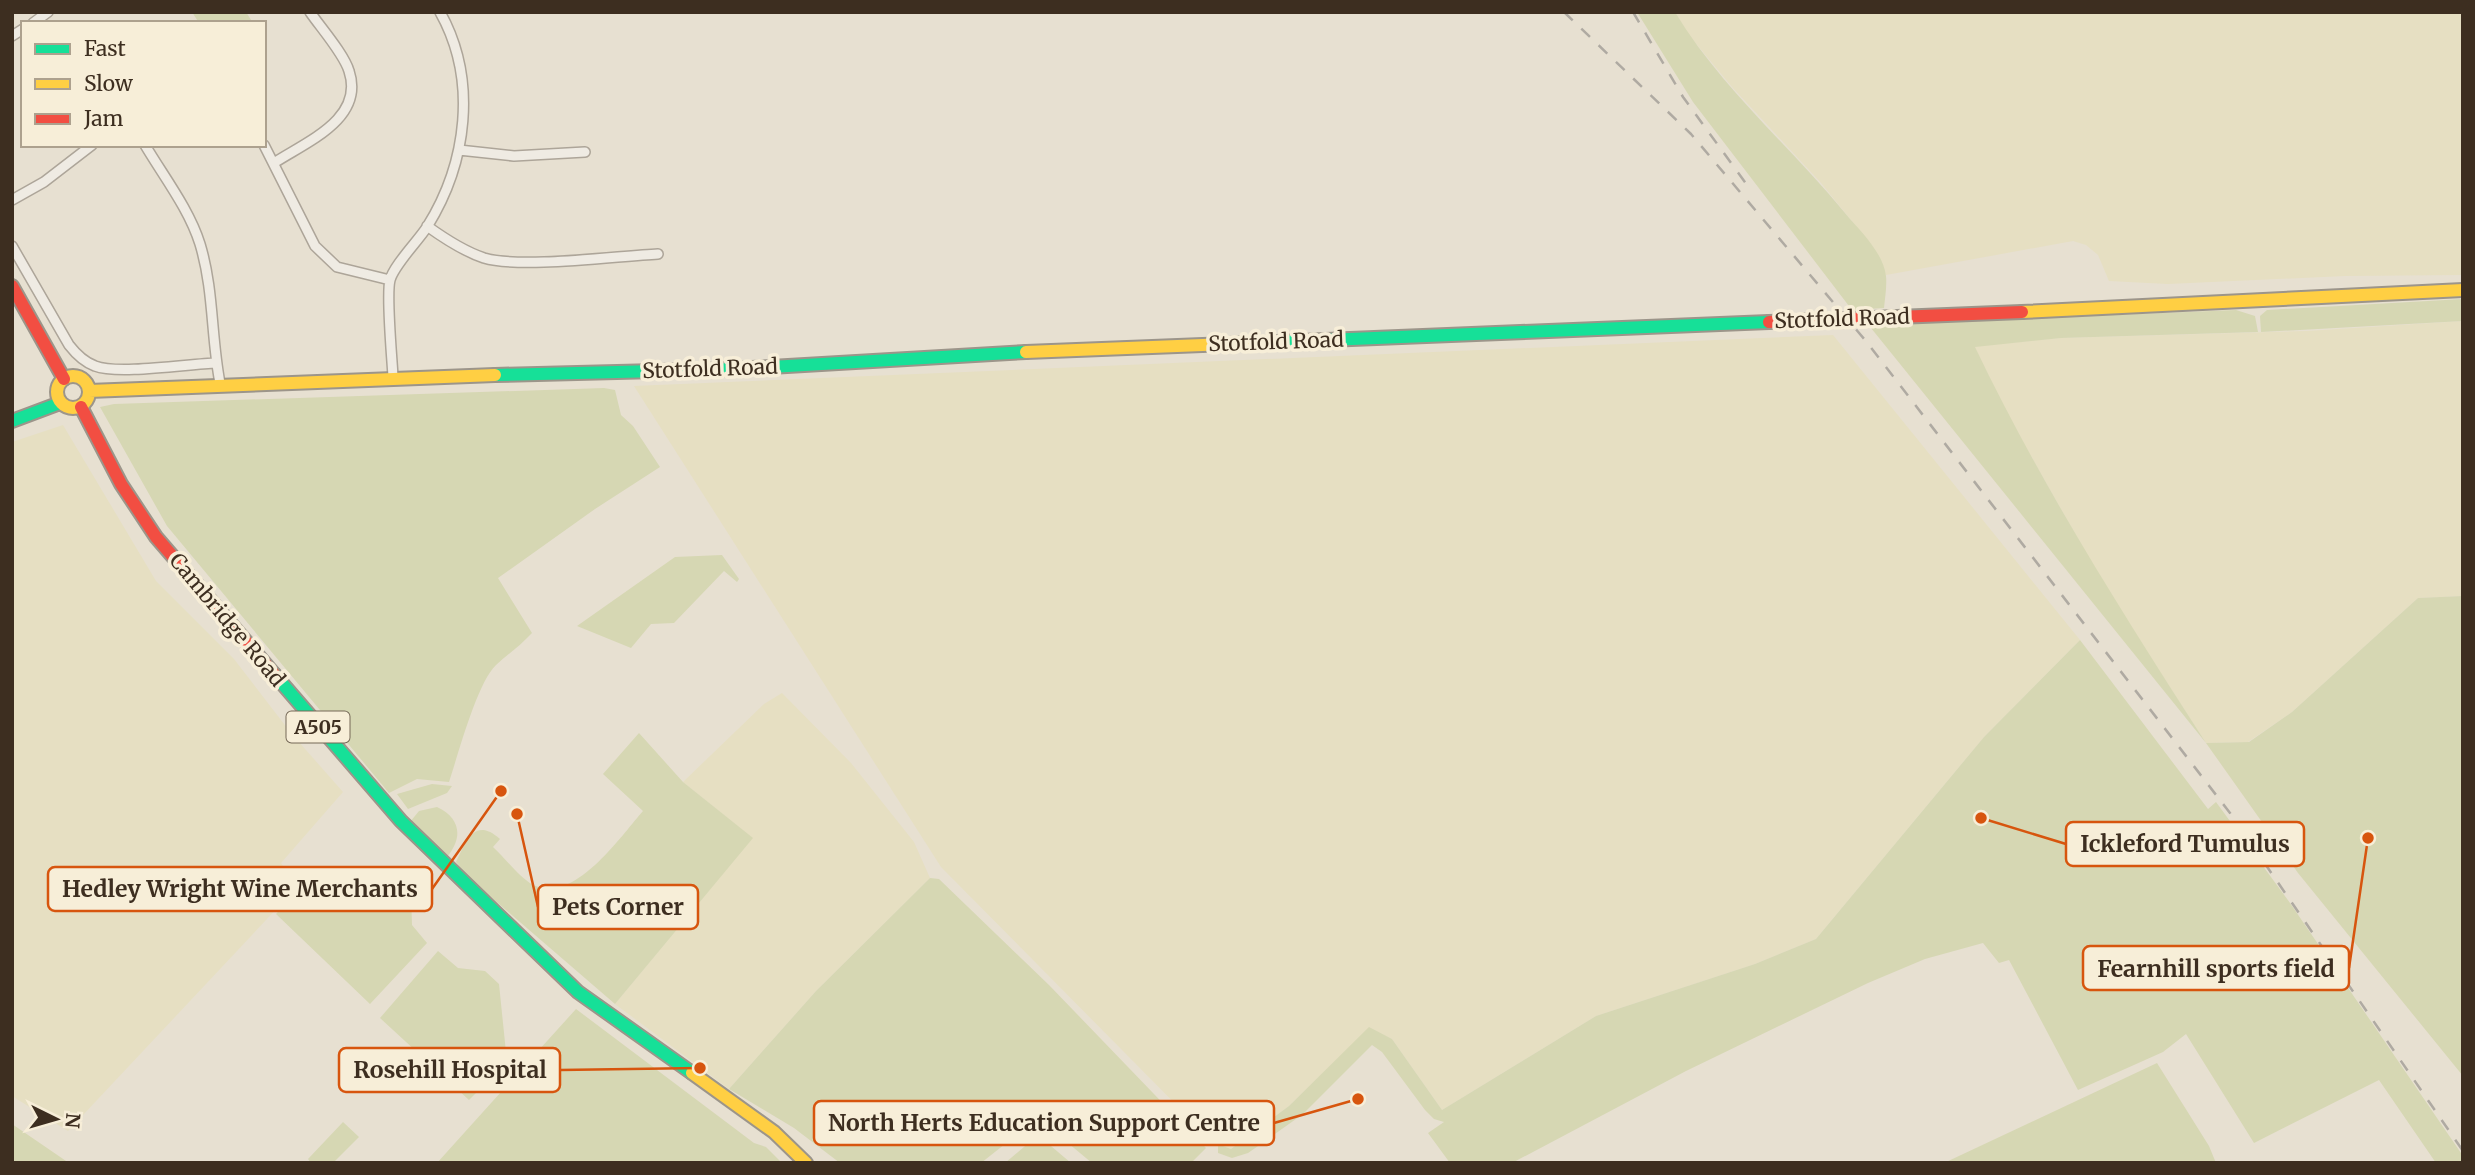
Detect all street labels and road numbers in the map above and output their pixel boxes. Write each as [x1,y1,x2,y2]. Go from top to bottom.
street label: Stotfold Road [1774,303,1911,334]
street label: Stotfold Road [1208,326,1345,357]
street label: Stotfold Road [642,353,779,384]
street label: Cambridge Road [164,547,291,692]
road number: A505 [286,712,350,742]

